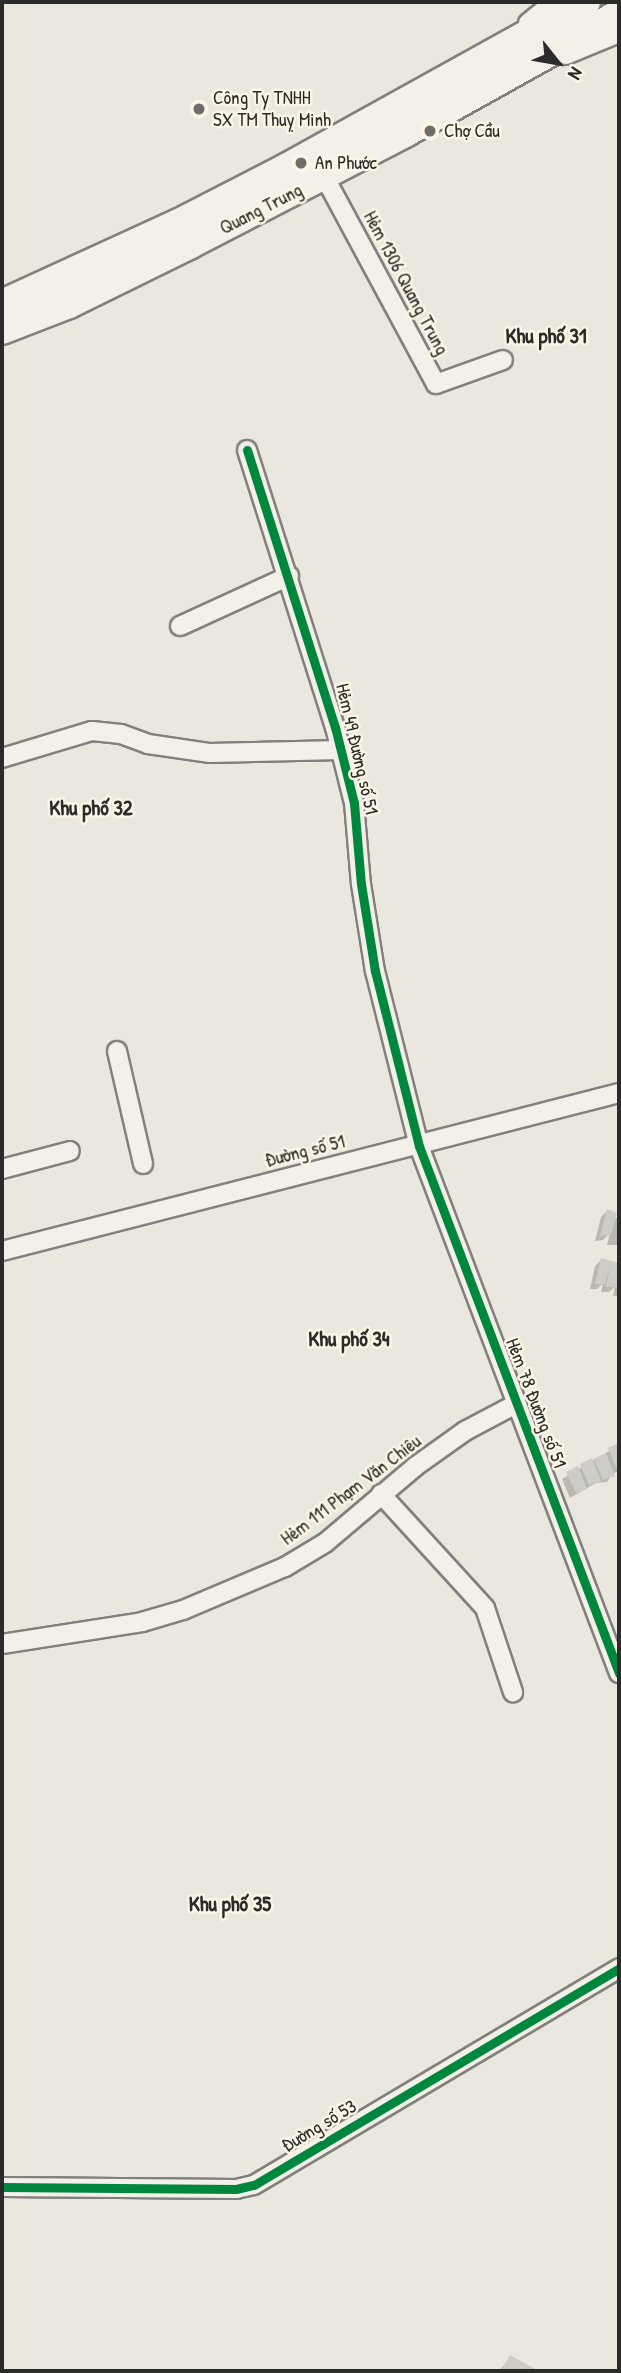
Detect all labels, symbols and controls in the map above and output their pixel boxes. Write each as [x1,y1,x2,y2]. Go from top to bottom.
north arrow [523,28,593,98]
text: N [562,63,590,85]
place label: Công Ty TNHH SX TM Thuỵ Minh [213,87,331,131]
marker: Công Ty TNHH SX TM Thuỵ Minh [191,101,207,117]
place label: Chợ Cầu [444,120,500,142]
marker: Chợ Cầu [422,123,438,139]
place label: An Phước [315,152,377,174]
marker: An Phước [293,155,309,171]
street label: Quang Trung [216,178,306,240]
street label: Hẻm 1306 Quang Trung [359,207,453,359]
district label: Khu phố 31 [505,323,587,349]
street label: Hẻm 49 Đường số 51 [331,681,383,817]
district label: Khu phố 32 [49,795,133,821]
street label: Đường số 51 [263,1130,347,1172]
district label: Khu phố 34 [308,1326,390,1352]
street label: Hẻm 78 Đường số 51 [501,1335,571,1471]
street label: Hẻm 111 Phạm Văn Chiêu [276,1430,426,1550]
district label: Khu phố 35 [189,1891,271,1917]
street label: Đường số 53 [278,2095,360,2157]

